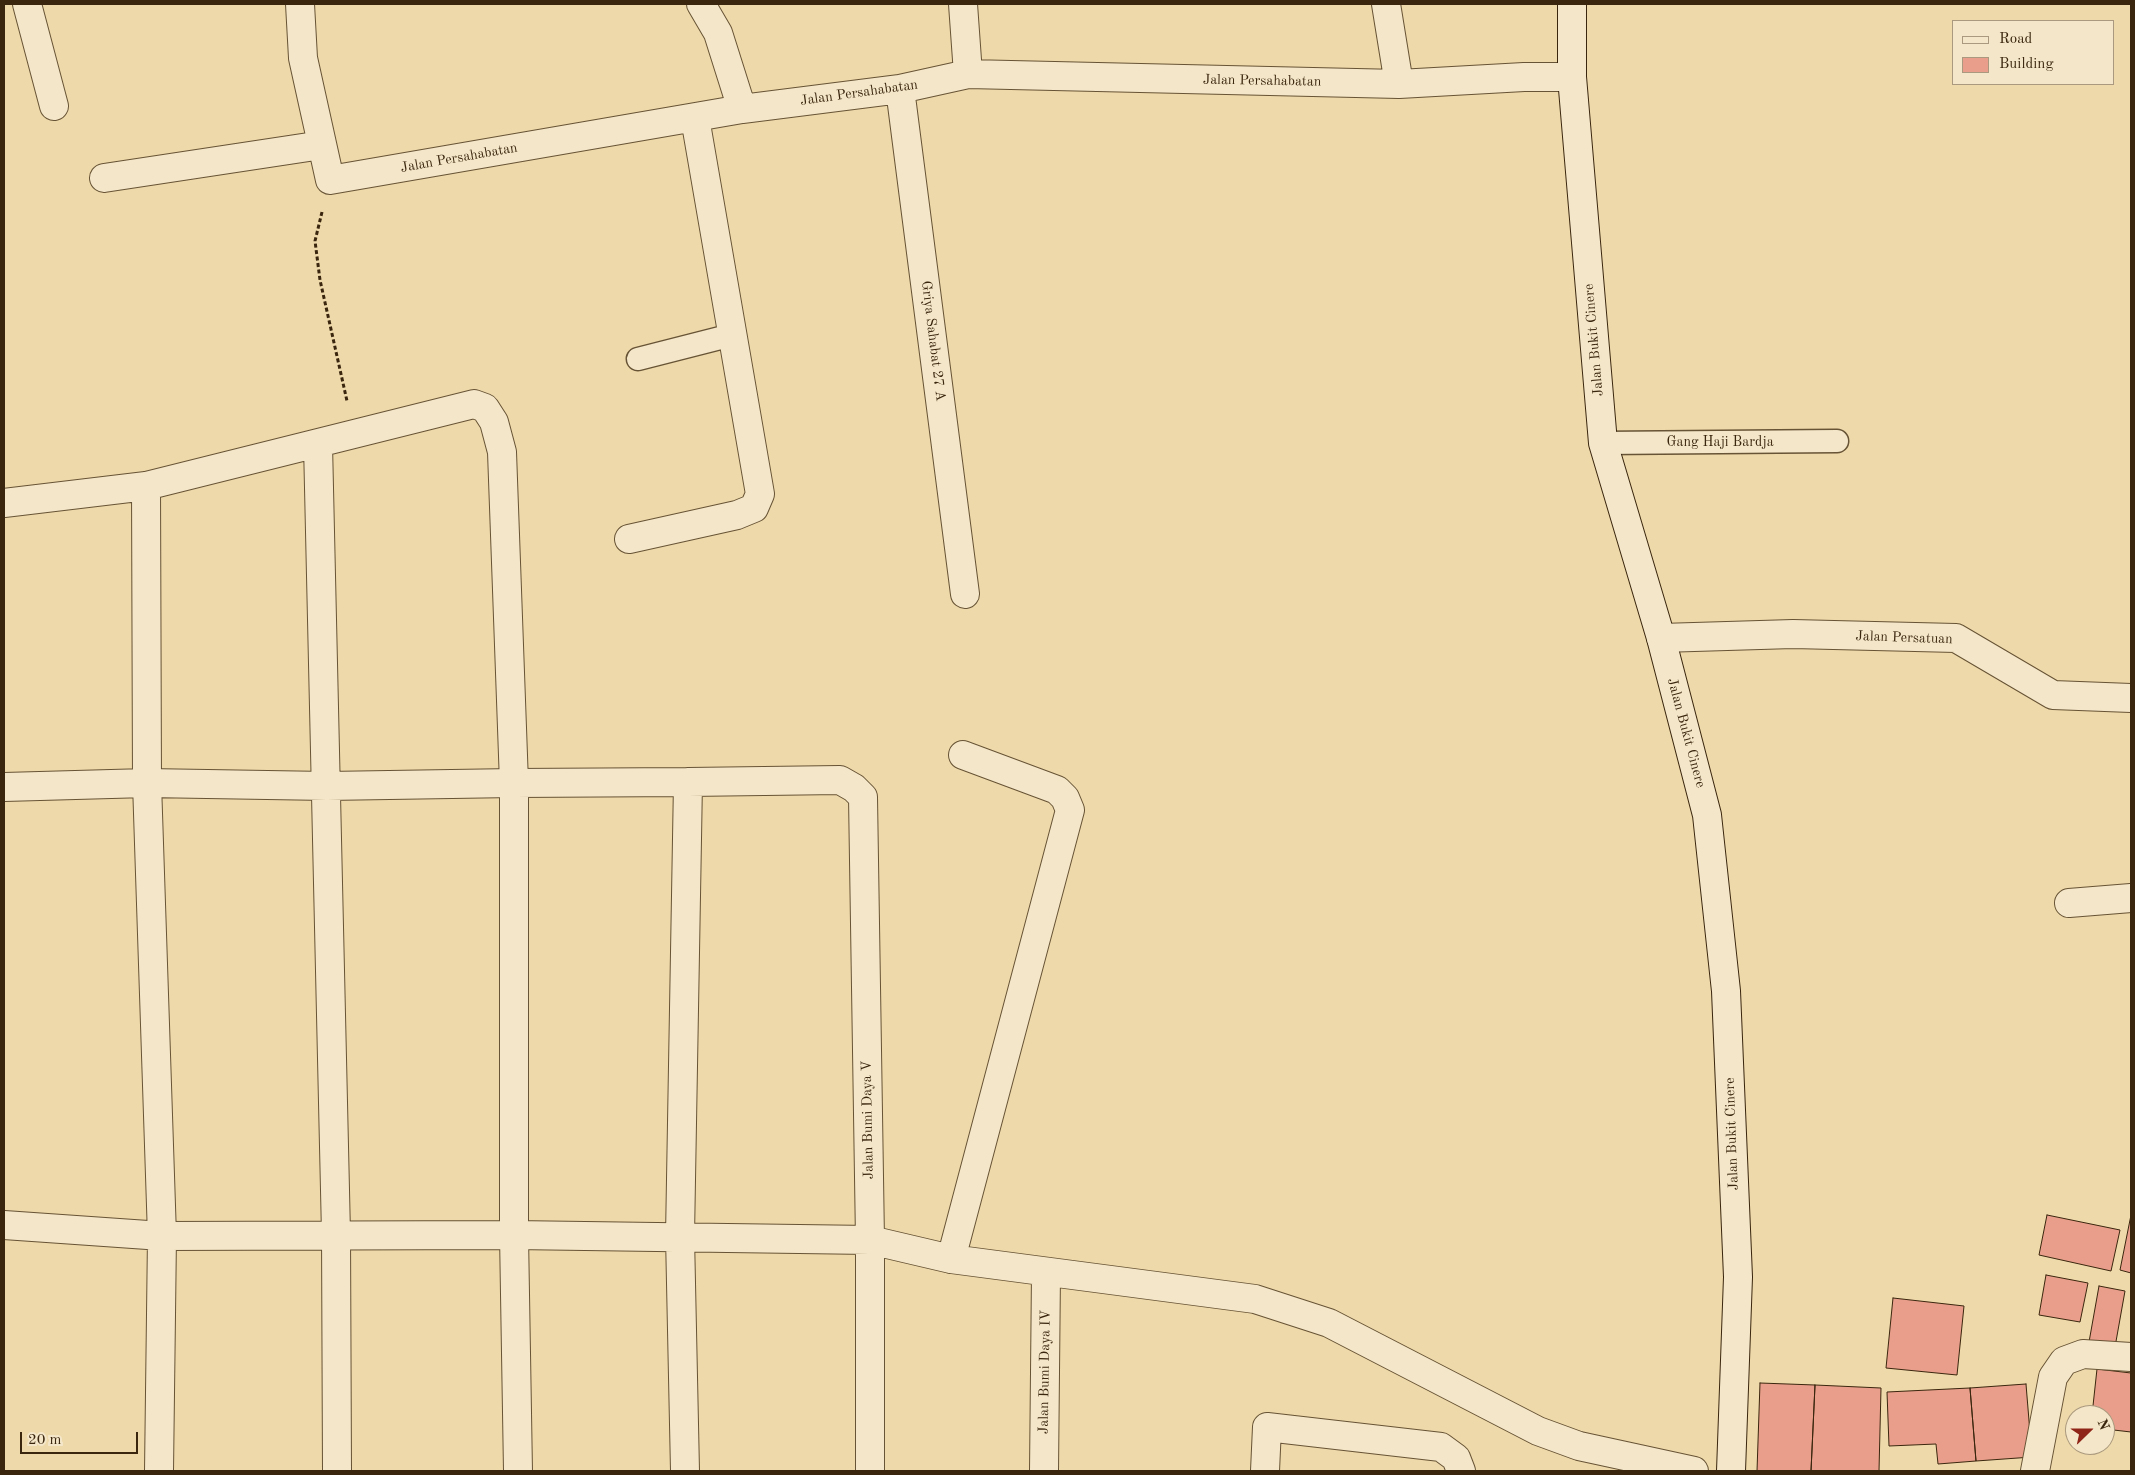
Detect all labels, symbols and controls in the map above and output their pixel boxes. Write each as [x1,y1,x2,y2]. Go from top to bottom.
legend [1952,20,2115,85]
text: Road [1999,32,2032,47]
text: Building [1999,57,2054,72]
street label: Jalan Persahabatan [1203,72,1321,90]
street label: Jalan Persahabatan [799,76,919,110]
street label: Jalan Persahabatan [399,139,519,177]
street label: Griya Sahabat 27 A [917,280,949,402]
street label: Jalan Bukit Cinere [1581,283,1607,397]
street label: Gang Haji Bardja [1666,434,1774,450]
street label: Jalan Persatuan [1855,628,1953,648]
street label: Jalan Bukit Cinere [1663,676,1709,790]
street label: Jalan Bumi Daya V [859,1060,877,1180]
street label: Jalan Bukit Cinere [1722,1077,1742,1191]
street label: Jalan Bumi Daya IV [1036,1310,1054,1434]
north arrow [2065,1405,2115,1455]
text: N [2094,1417,2111,1432]
scale bar [22,1422,140,1454]
text: 20 m [28,1433,62,1448]

